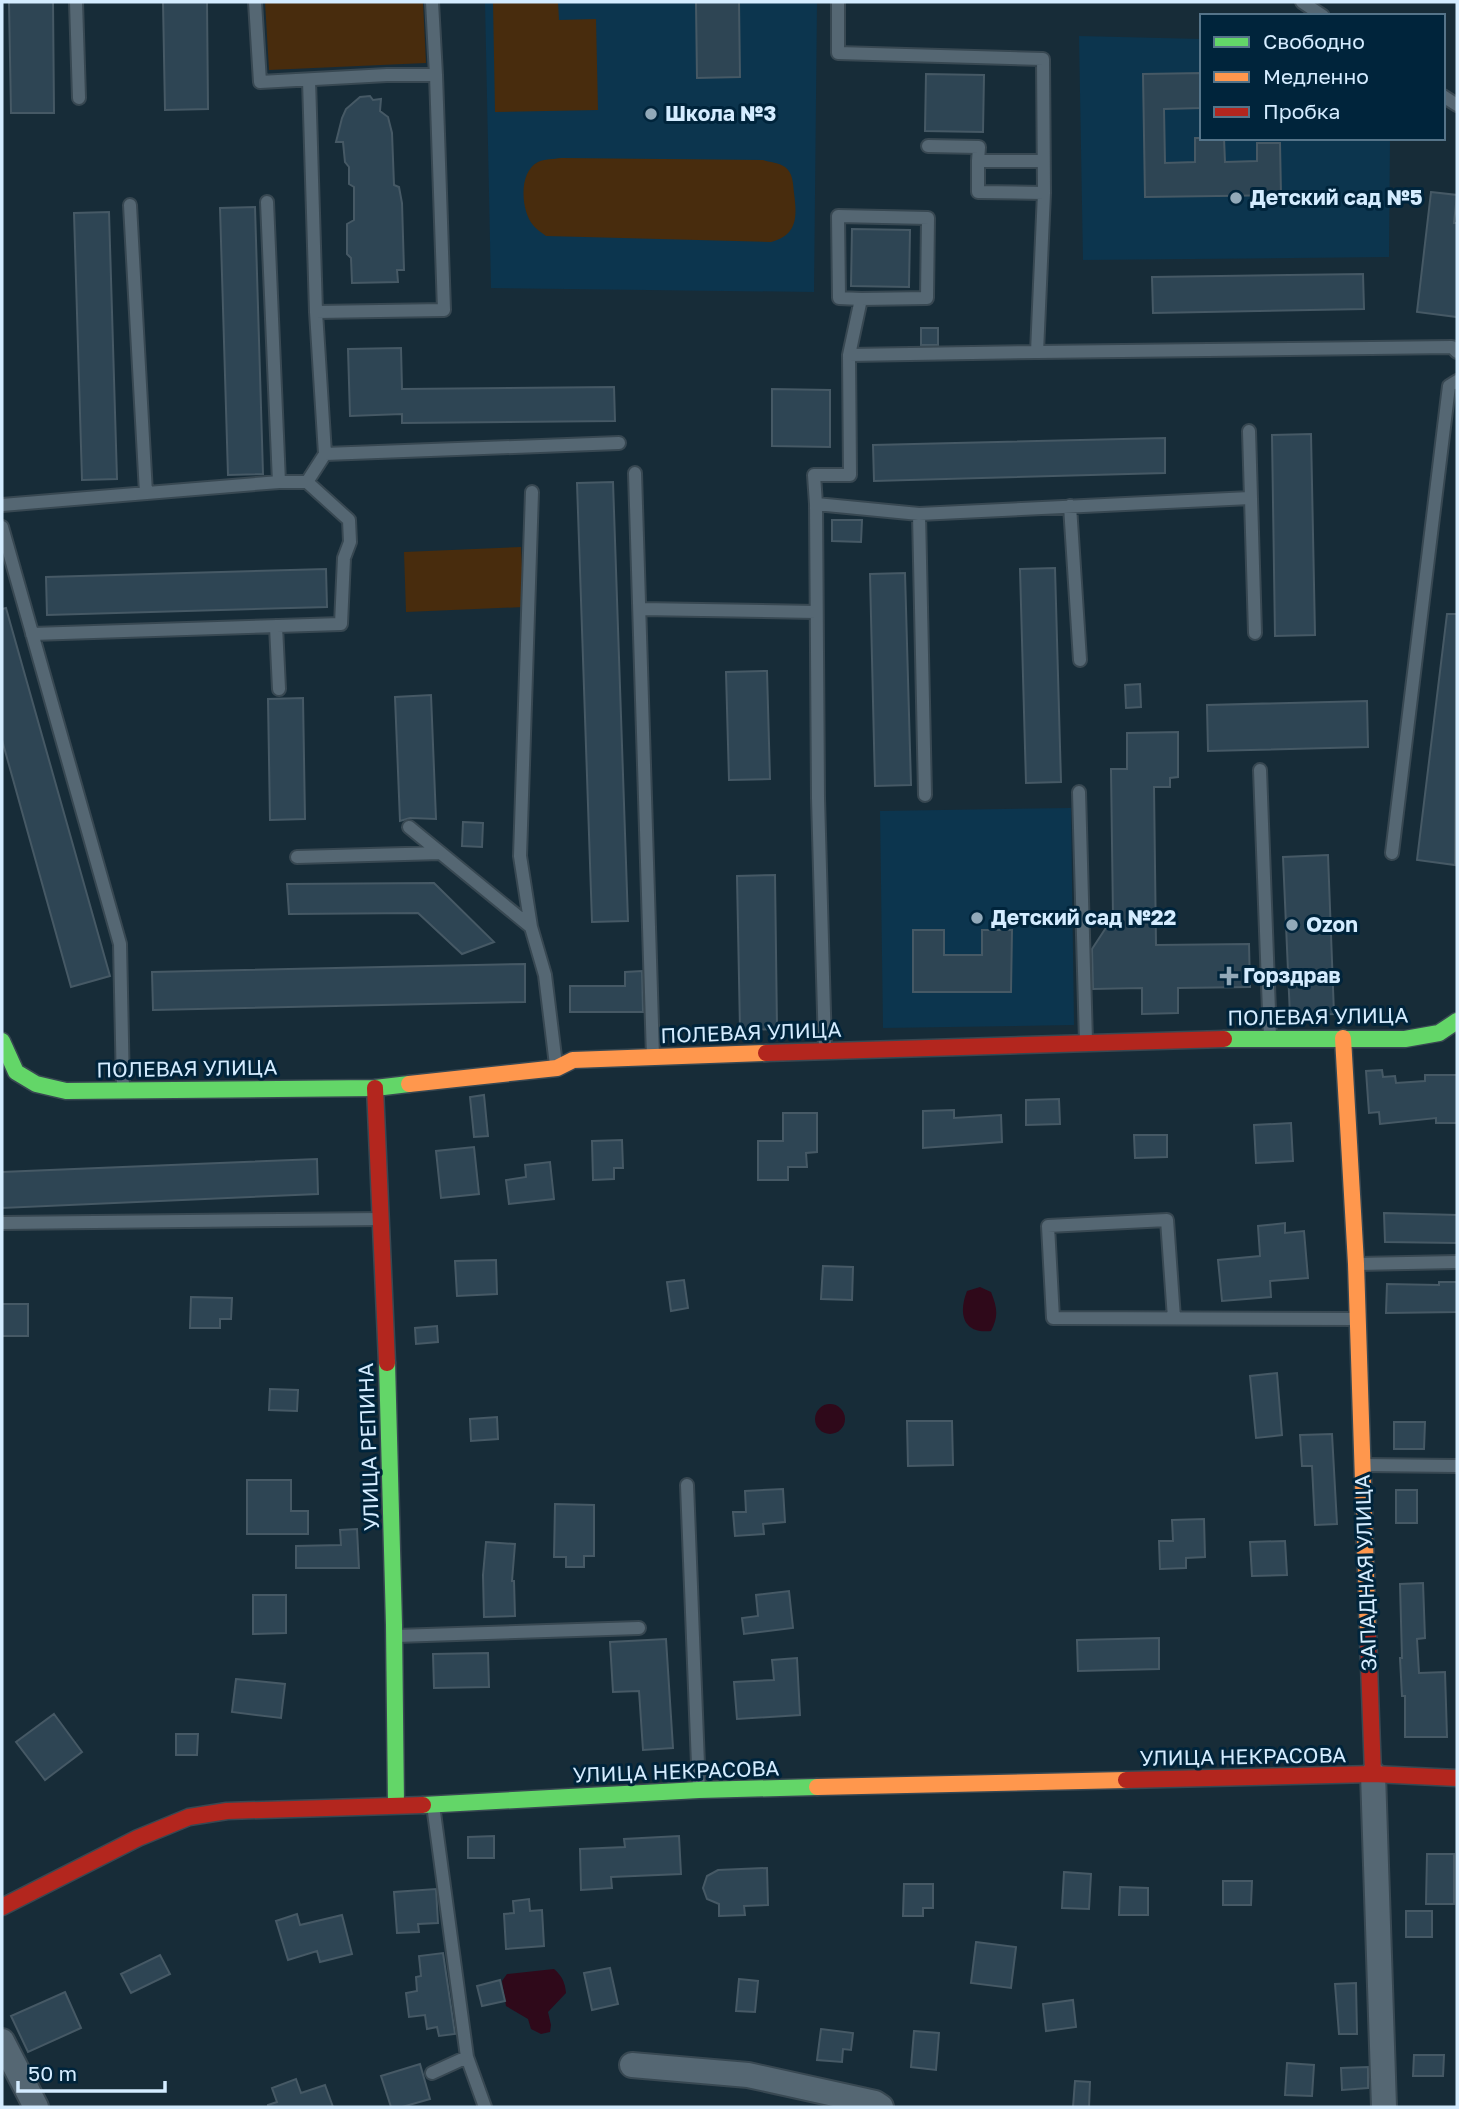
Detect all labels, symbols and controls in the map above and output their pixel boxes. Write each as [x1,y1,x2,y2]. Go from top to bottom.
legend [1200,14,1445,140]
text: Свободно [1263,28,1365,54]
text: Медленно [1263,63,1369,89]
text: Пробка [1263,98,1341,124]
place label: Школа №3 [665,100,776,126]
marker: Школа №3 [643,106,659,122]
place label: Детский сад №5 [1250,184,1423,210]
marker: Детский сад №5 [1228,190,1244,206]
place label: Детский сад №22 [991,904,1177,930]
marker: Детский сад №22 [969,910,985,926]
place label: Ozon [1306,911,1358,937]
marker: Ozon [1284,917,1300,933]
place label: Горздрав [1243,962,1341,988]
marker: Горздрав [1221,968,1237,984]
street label: ПОЛЕВАЯ УЛИЦА [1227,1001,1409,1031]
street label: ПОЛЕВАЯ УЛИЦА [660,1016,842,1048]
street label: ПОЛЕВАЯ УЛИЦА [96,1053,278,1083]
street label: УЛИЦА РЕПИНА [352,1363,384,1531]
street label: ЗАПАДНАЯ УЛИЦА [1349,1474,1381,1672]
street label: УЛИЦА НЕКРАСОВА [1139,1741,1346,1771]
street label: УЛИЦА НЕКРАСОВА [572,1754,780,1788]
scale bar [18,2050,164,2094]
text: 50 m [28,2060,77,2086]

